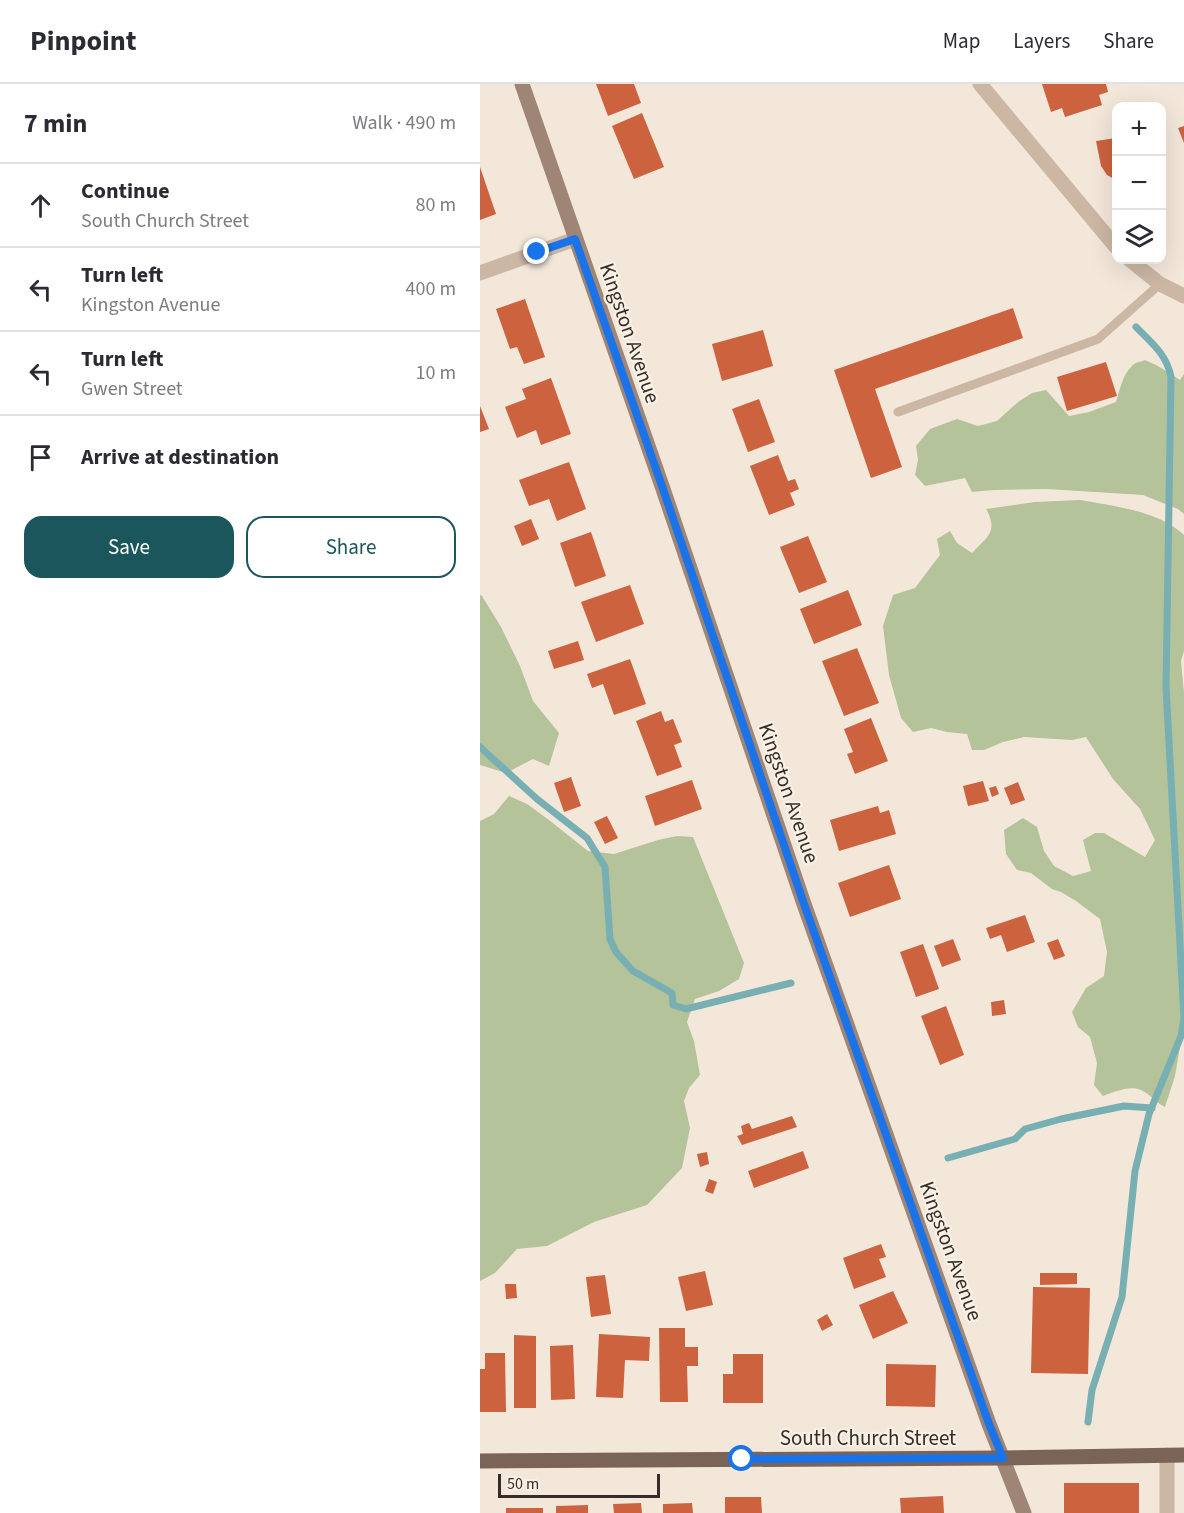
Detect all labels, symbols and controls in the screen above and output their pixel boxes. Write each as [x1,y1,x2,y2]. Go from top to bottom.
text: Pinpoint [30,21,137,61]
text: Map [943,26,980,56]
text: Layers [1013,26,1070,56]
text: Share [1103,26,1154,56]
map controls [1112,102,1166,264]
button: + [1112,102,1166,156]
text: 7 min [24,105,87,142]
text: Walk · 490 m [352,109,456,137]
button: − [1112,156,1166,210]
text: Continue [81,175,170,207]
icon: ahead [24,189,57,222]
text: 80 m [416,191,456,219]
text: South Church Street [81,207,249,235]
button: layers [1112,210,1166,264]
route end [523,238,549,264]
text: Turn left [81,259,163,291]
street label: Kingston Avenue [592,259,668,407]
icon: left [24,273,57,306]
text: 400 m [406,275,456,303]
text: Kingston Avenue [81,291,220,319]
text: Turn left [81,343,163,375]
icon: left [24,357,57,390]
text: 10 m [416,359,456,387]
text: Gwen Street [81,375,183,403]
icon: arrive [24,441,57,474]
text: Arrive at destination [81,441,279,473]
button: Save [24,516,234,578]
button: Share [246,516,456,578]
street label: Kingston Avenue [751,719,827,867]
street label: Kingston Avenue [912,1177,990,1325]
street label: South Church Street [780,1423,956,1453]
route start [728,1445,754,1471]
scale bar [498,1471,660,1498]
text: 50 m [507,1473,539,1495]

